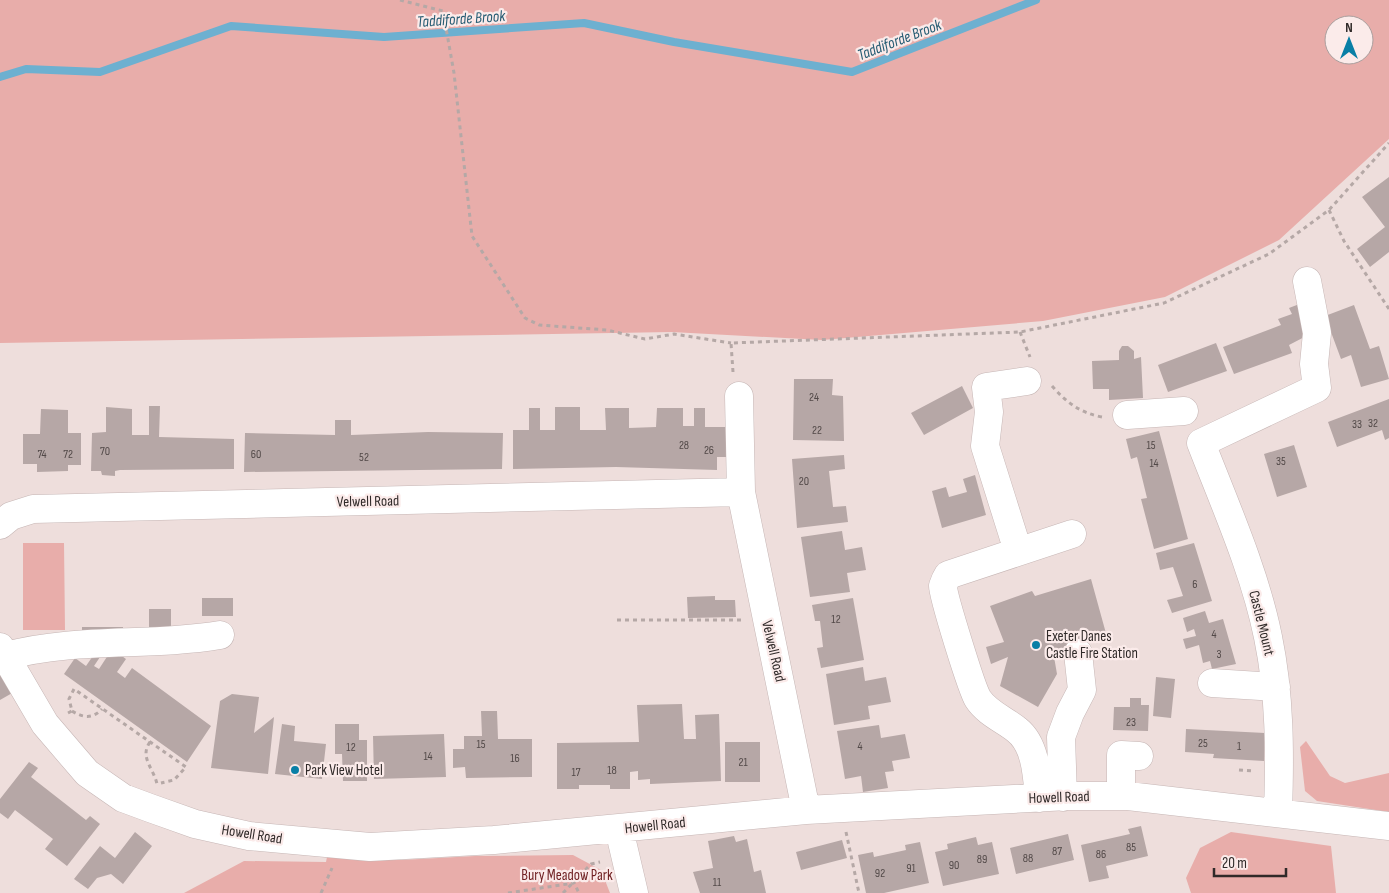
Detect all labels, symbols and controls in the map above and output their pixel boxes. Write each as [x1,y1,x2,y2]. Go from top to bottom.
water label: Taddiforde Brook [416,7,507,32]
water label: Taddiforde Brook [855,15,945,65]
north arrow [1324,15,1374,65]
text: N [1345,19,1353,36]
house number: 24 [809,390,819,405]
house number: 32 [1368,416,1378,431]
house number: 33 [1352,417,1362,432]
house number: 22 [812,423,822,438]
house number: 28 [679,438,689,453]
house number: 15 [1146,438,1156,453]
house number: 26 [704,443,714,458]
house number: 70 [100,444,110,459]
house number: 74 [37,447,47,462]
house number: 72 [63,447,73,462]
house number: 60 [251,447,261,462]
house number: 52 [359,450,369,465]
house number: 35 [1276,454,1286,469]
house number: 14 [1149,456,1159,471]
house number: 20 [799,474,809,489]
street label: Velwell Road [337,491,399,512]
house number: 6 [1192,577,1198,592]
street label: Castle Mount [1244,589,1279,658]
house number: 12 [831,612,841,627]
street label: Velwell Road [757,619,790,684]
place label: Exeter Danes Castle Fire Station [1046,627,1138,663]
house number: 4 [1211,627,1217,642]
marker: Exeter Danes Castle Fire Station [1030,639,1042,651]
house number: 3 [1216,647,1222,662]
house number: 23 [1126,715,1136,730]
house number: 25 [1198,736,1208,751]
house number: 15 [476,737,486,752]
house number: 4 [857,739,863,754]
house number: 1 [1237,739,1242,754]
house number: 12 [346,740,356,755]
house number: 14 [423,749,433,764]
house number: 16 [510,751,520,766]
house number: 21 [738,755,748,770]
place label: Park View Hotel [305,761,383,780]
house number: 18 [607,763,617,778]
marker: Park View Hotel [289,764,301,776]
house number: 17 [572,765,581,780]
street label: Howell Road [1028,787,1090,808]
street label: Howell Road [624,813,686,838]
street label: Howell Road [220,820,284,849]
house number: 85 [1126,840,1136,855]
house number: 87 [1052,844,1062,859]
scale bar [1214,846,1286,878]
house number: 86 [1096,847,1106,862]
house number: 88 [1023,851,1033,866]
house number: 89 [977,852,987,867]
text: 20 m [1222,854,1247,873]
house number: 90 [949,858,959,873]
house number: 91 [906,861,917,876]
park label: Bury Meadow Park [521,866,613,885]
house number: 92 [875,866,885,881]
house number: 11 [713,875,722,890]

